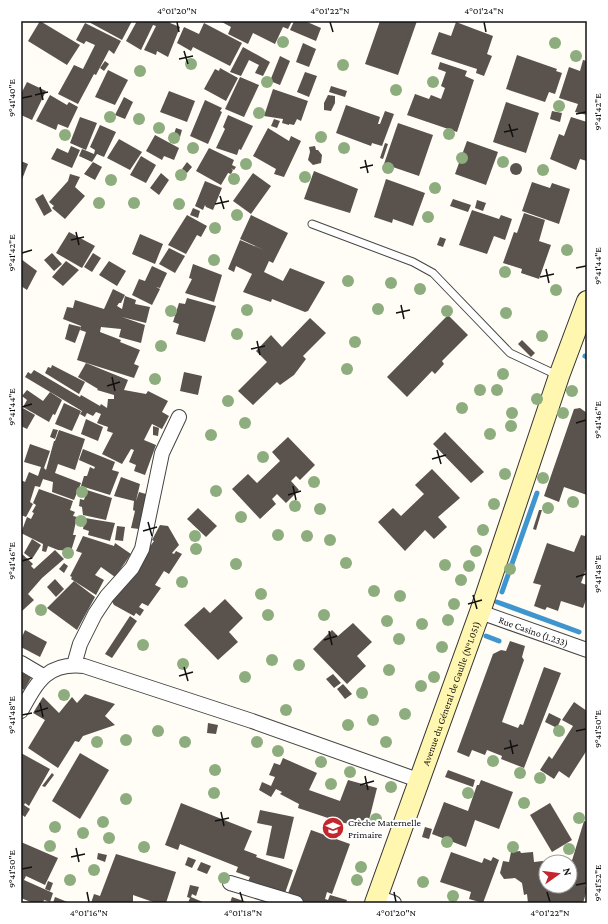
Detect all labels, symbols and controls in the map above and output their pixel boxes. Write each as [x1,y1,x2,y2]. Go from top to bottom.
text: 4°01'20"N [157,5,198,16]
text: 4°01'22"N [310,5,350,16]
text: 4°01'24"N [464,5,504,16]
text: 9°41'40"E [6,78,17,117]
text: 9°41'42"E [592,93,603,131]
text: 9°41'42"E [6,234,17,272]
text: 9°41'44"E [592,247,603,285]
text: 9°41'44"E [6,388,17,426]
text: 9°41'46"E [592,401,603,439]
text: 9°41'46"E [6,542,17,580]
text: 9°41'48"E [592,555,603,593]
street label: Rue Casino (1.233) [497,614,570,650]
street label: Avenue du Géneral de Gaulle (N°1.051) [420,620,483,767]
text: 9°41'48"E [6,696,17,734]
text: 9°41'50"E [592,709,603,748]
school or university icon: Crèche Maternelle Primaire [320,815,346,841]
place label: Crèche Maternelle Primaire [348,817,422,840]
text: 9°41'50"E [6,849,17,888]
north arrow [538,854,578,894]
text: 9°41'52"E [592,864,603,901]
text: N [561,866,575,877]
text: 4°01'16"N [70,907,109,918]
text: 4°01'18"N [224,907,263,918]
text: 4°01'20"N [376,907,417,918]
text: 4°01'22"N [530,907,570,918]

